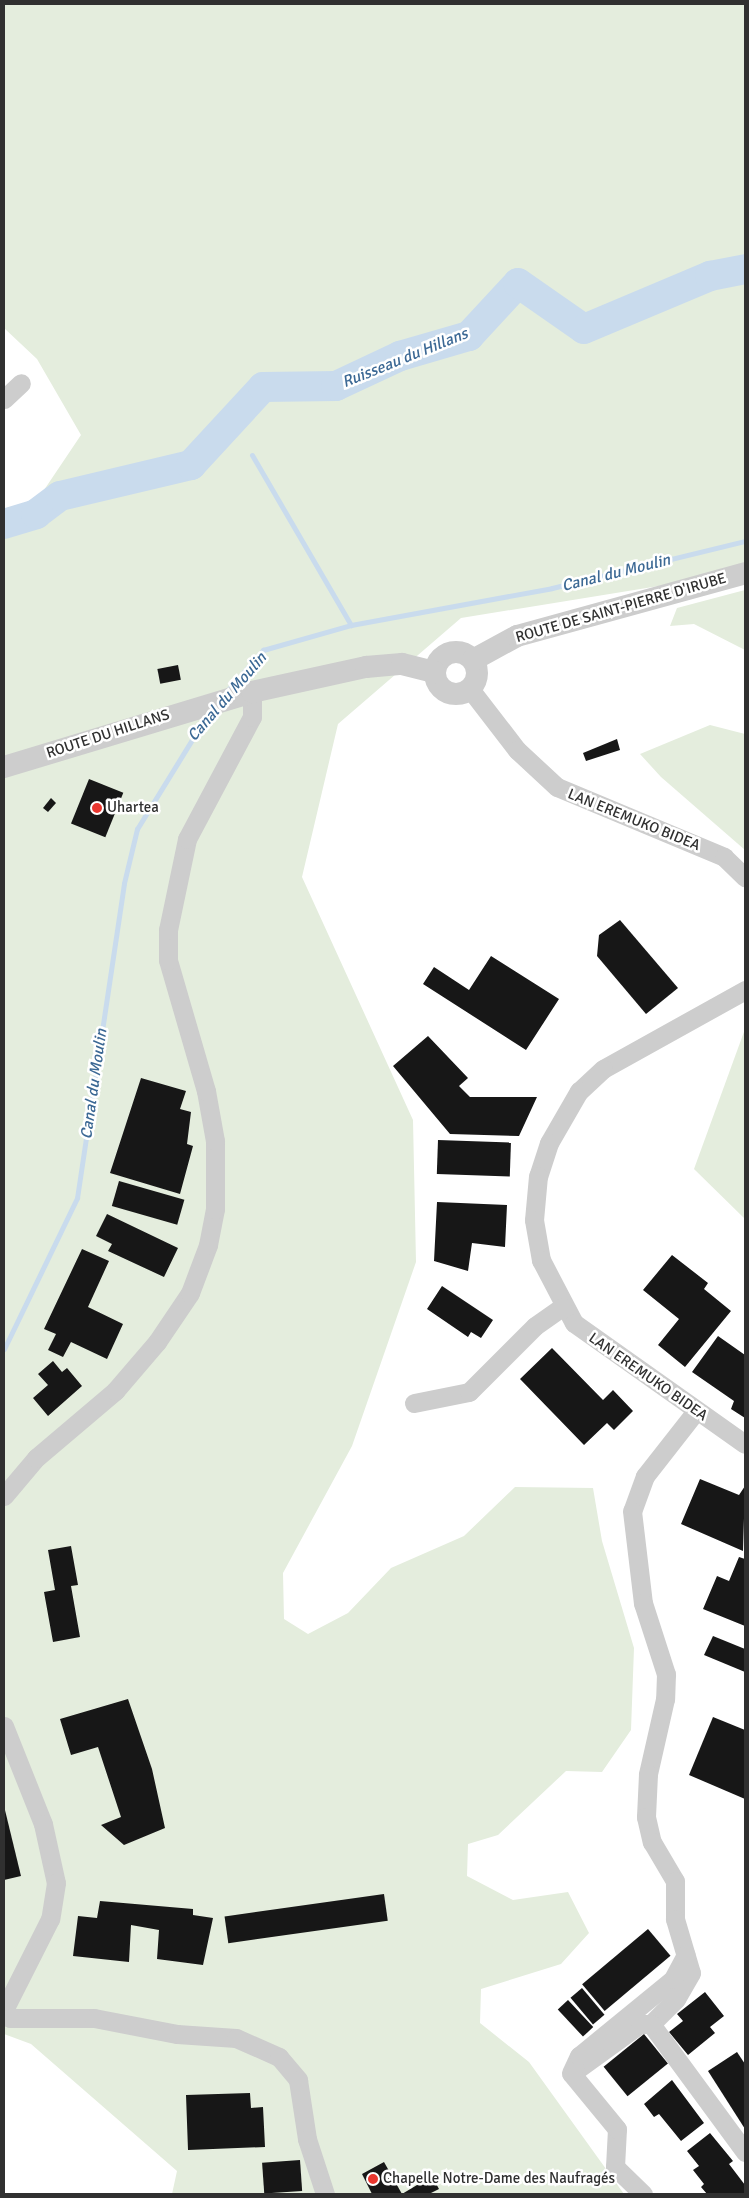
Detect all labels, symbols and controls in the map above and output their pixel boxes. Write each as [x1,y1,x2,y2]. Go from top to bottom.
water label: Ruisseau du Hillans [339,324,471,392]
water label: Canal du Moulin [560,550,672,596]
street label: ROUTE DE SAINT-PIERRE D'IRUBE [514,569,728,647]
water label: Canal du Moulin [183,649,271,745]
street label: ROUTE DU HILLANS [44,706,172,762]
street label: LAN EREMUKO BIDEA [565,785,703,855]
place label: Uhartea [107,799,159,817]
marker: Uhartea [91,802,103,814]
water label: Canal du Moulin [77,1028,111,1140]
street label: LAN EREMUKO BIDEA [585,1329,711,1425]
place label: Chapelle Notre-Dame des Naufragés [383,2170,615,2188]
marker: Chapelle Notre-Dame des Naufragés [367,2173,379,2185]

